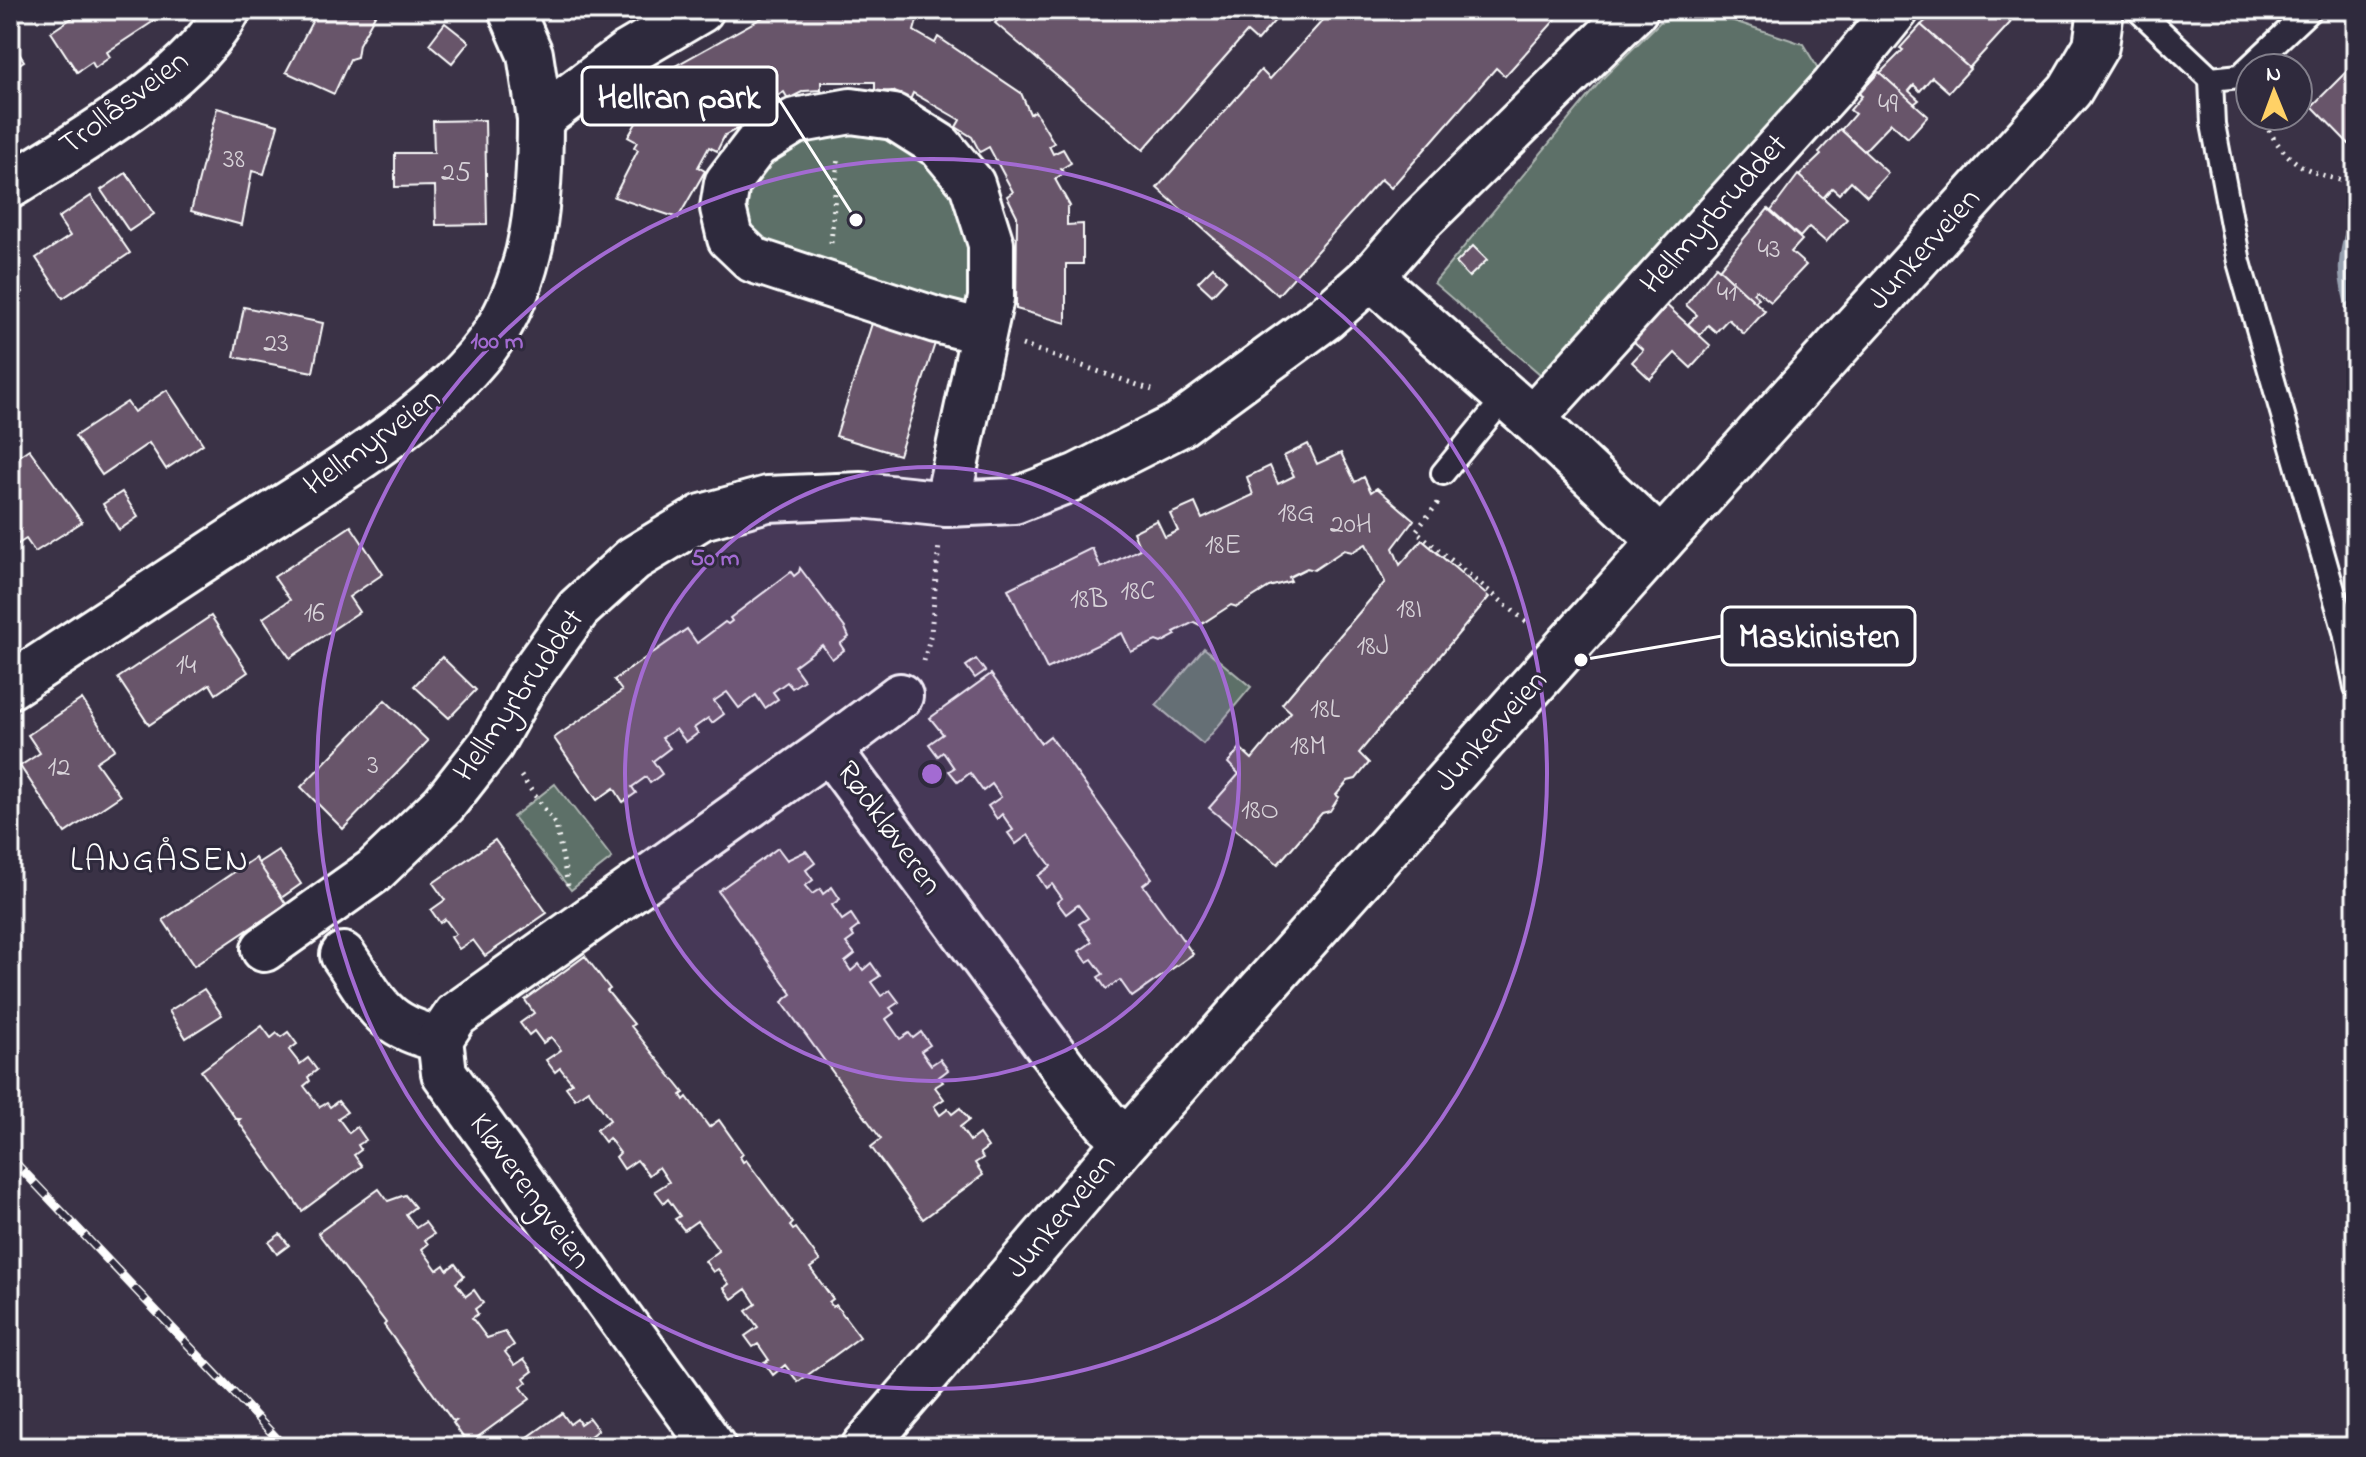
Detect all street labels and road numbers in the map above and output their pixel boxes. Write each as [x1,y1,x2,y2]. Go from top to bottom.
street label: Trollåsveien [50,40,200,168]
street label: Hellmyrbruddet [1630,124,1800,306]
street label: Junkerveien [1857,178,1993,322]
street label: Hellmyrveien [295,377,451,509]
street label: Hellmyrbruddet [443,599,597,792]
street label: Junkerveien [1424,660,1560,804]
street label: Rødkløveren [823,752,953,906]
street label: Kløverengveien [456,1104,602,1280]
street label: Junkerveien [995,1144,1129,1290]

